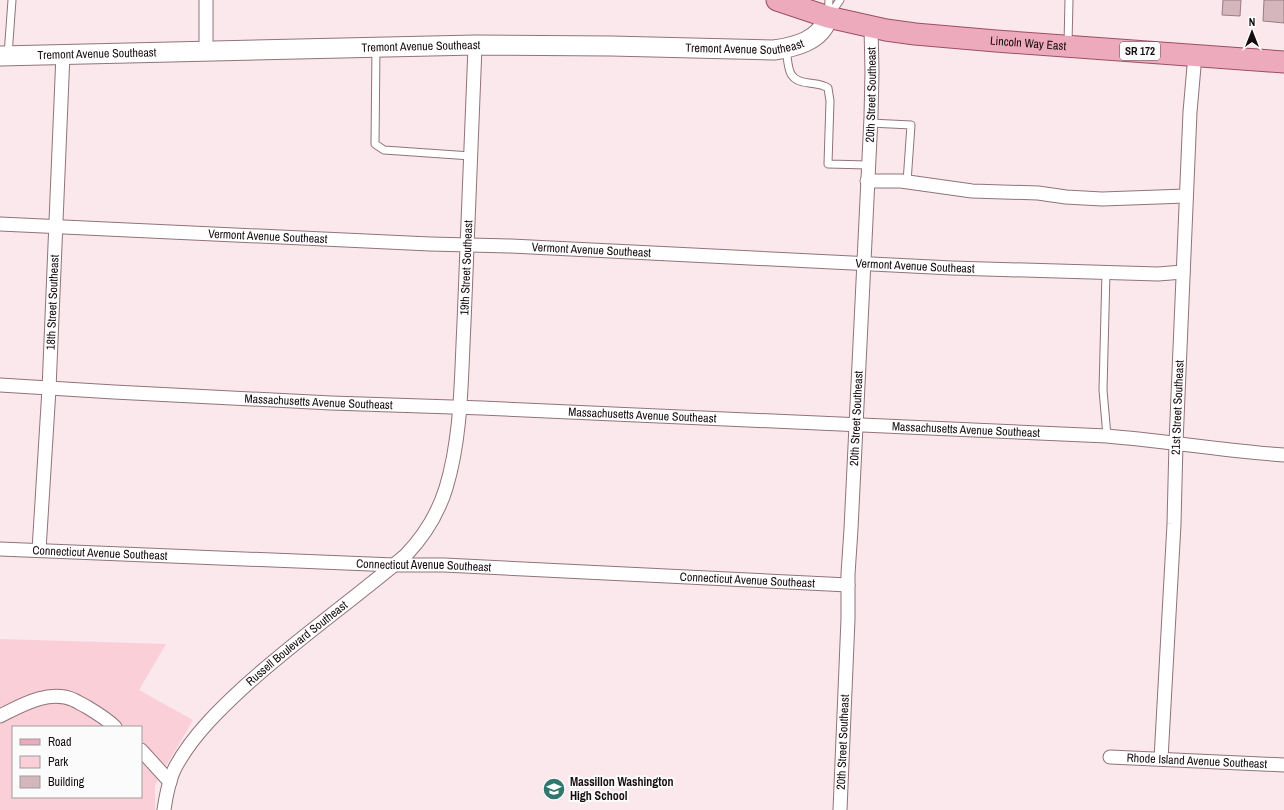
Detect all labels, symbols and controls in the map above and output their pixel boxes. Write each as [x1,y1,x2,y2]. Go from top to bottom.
north arrow [1232,12,1272,52]
text: N [1249,15,1255,29]
street label: Lincoln Way East [989,33,1067,54]
street label: Tremont Avenue Southeast [685,35,807,58]
street label: Tremont Avenue Southeast [361,37,481,56]
road number: SR 172 [1120,42,1160,60]
street label: Tremont Avenue Southeast [37,44,157,63]
street label: 20th Street Southeast [862,47,880,143]
street label: 19th Street Southeast [456,220,476,316]
street label: Vermont Avenue Southeast [208,226,328,247]
street label: Vermont Avenue Southeast [531,239,652,261]
street label: 18th Street Southeast [43,254,63,350]
street label: Vermont Avenue Southeast [855,255,975,277]
street label: 21st Street Southeast [1168,359,1188,455]
street label: 20th Street Southeast [846,370,867,466]
street label: Massachusetts Avenue Southeast [244,391,393,413]
street label: Massachusetts Avenue Southeast [568,404,717,427]
street label: Massachusetts Avenue Southeast [891,418,1041,441]
street label: Connecticut Avenue Southeast [32,542,168,564]
street label: Connecticut Avenue Southeast [356,555,492,575]
street label: Connecticut Avenue Southeast [679,569,815,591]
street label: Russell Boulevard Southeast [243,597,351,689]
street label: 20th Street Southeast [833,694,853,790]
legend [12,726,142,798]
text: Road [48,734,72,750]
street label: Rhode Island Avenue Southeast [1126,750,1268,772]
text: Park [48,754,68,770]
text: Building [48,774,85,790]
place label: Massillon Washington High School [570,774,674,804]
school or university icon: Massillon Washington High School [541,776,567,802]

